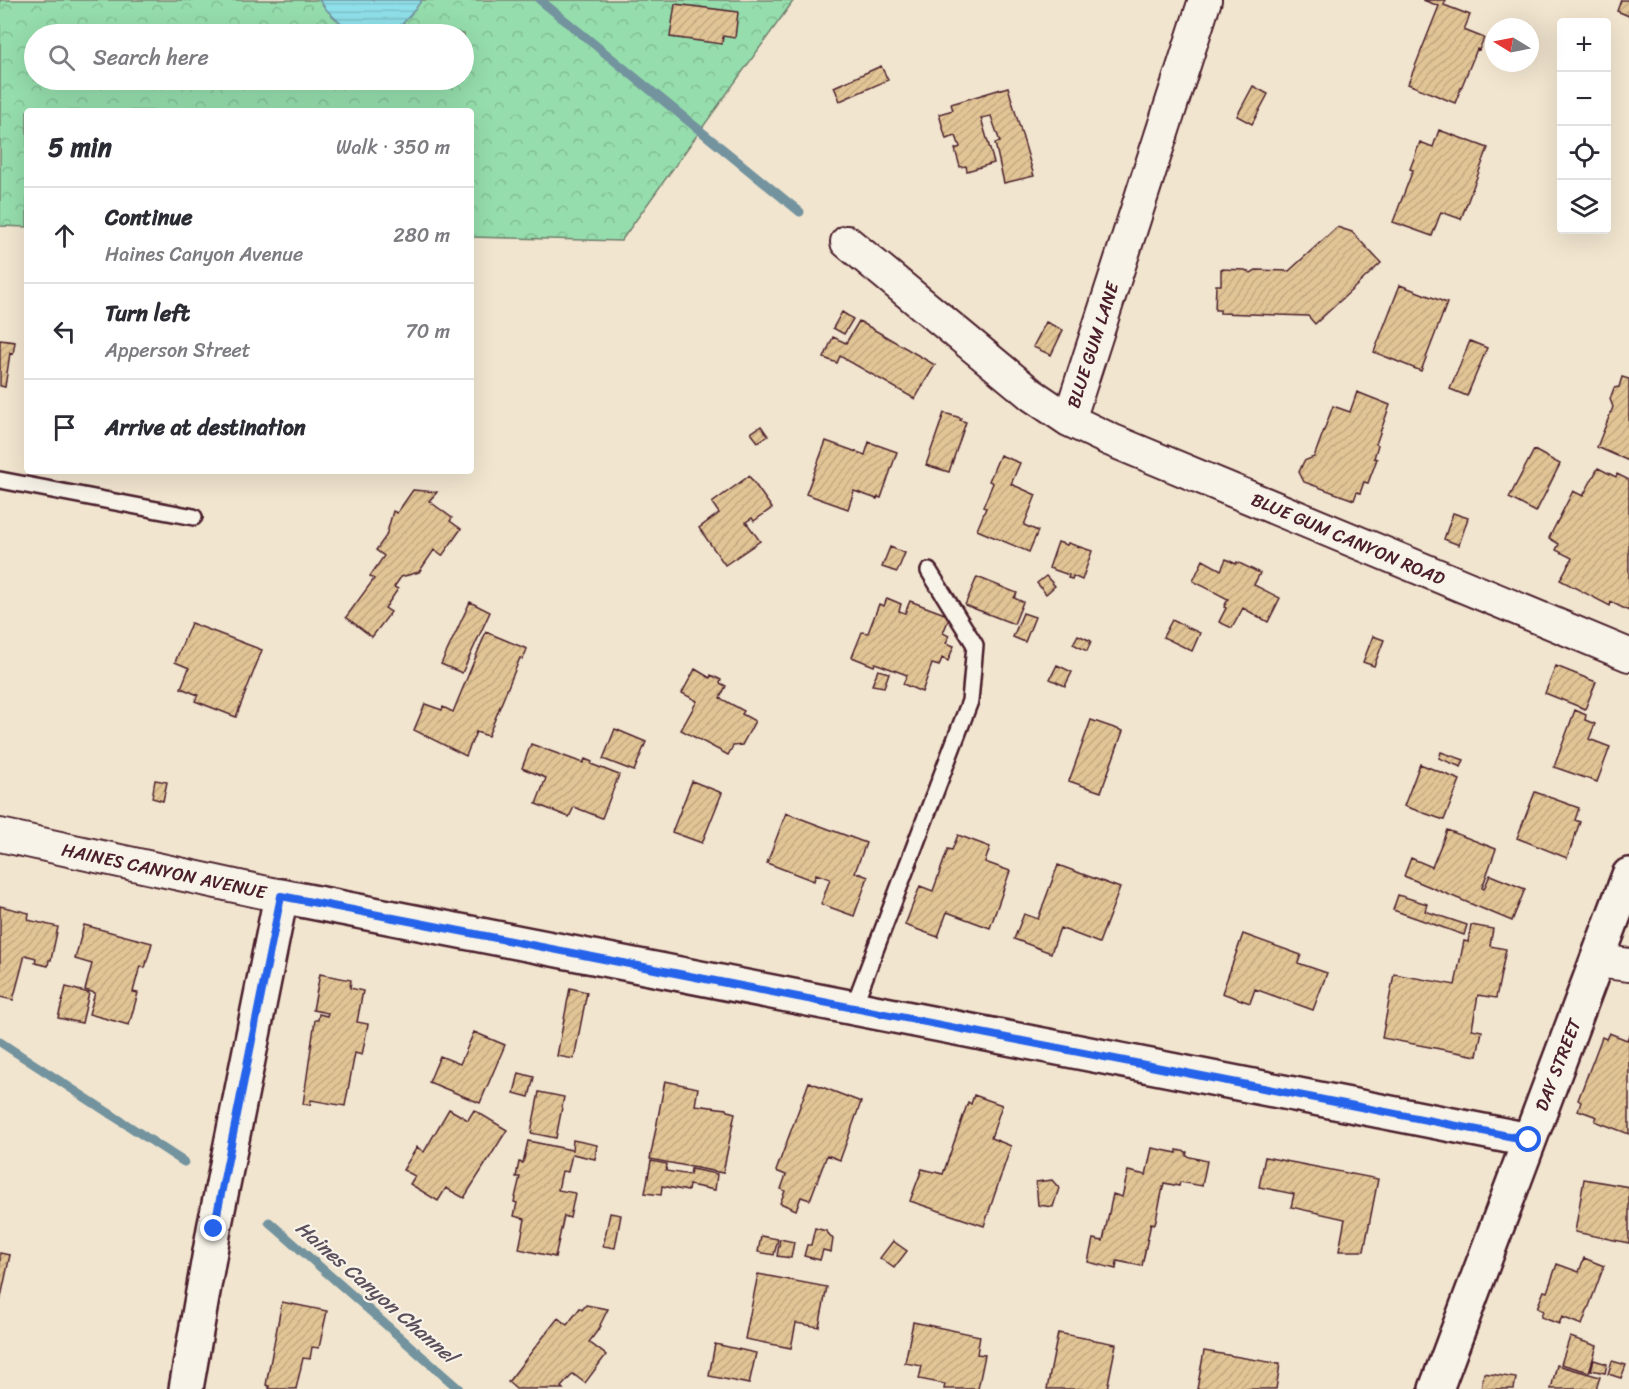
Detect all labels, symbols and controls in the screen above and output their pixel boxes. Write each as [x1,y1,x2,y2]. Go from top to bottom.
north arrow [1485,18,1539,72]
map controls [1557,18,1611,234]
button: + [1557,18,1611,72]
search box [24,24,474,90]
text: Search here [93,38,209,77]
icon: search [45,41,78,74]
button: − [1557,72,1611,126]
text: 5 min [48,124,112,170]
button: locate [1557,126,1611,180]
text: Walk · 350 m [336,130,450,165]
button: layers [1557,180,1611,234]
text: Continue [105,198,193,237]
text: 280 m [393,218,450,253]
icon: ahead [48,219,81,252]
text: Haines Canyon Avenue [105,237,303,272]
street label: BLUE GUM LANE [1058,277,1129,412]
text: Turn left [105,294,190,333]
text: 70 m [405,314,450,349]
icon: left [48,315,81,348]
text: Apperson Street [105,333,251,368]
text: Arrive at destination [105,408,306,447]
icon: arrive [48,411,81,444]
street label: BLUE GUM CANYON ROAD [1246,484,1450,594]
street label: HAINES CANYON AVENUE [59,834,270,909]
street label: DAY STREET [1526,1013,1591,1116]
route start [1515,1126,1541,1152]
water label: Haines Canyon Channel [287,1212,468,1375]
route end [200,1215,226,1241]

